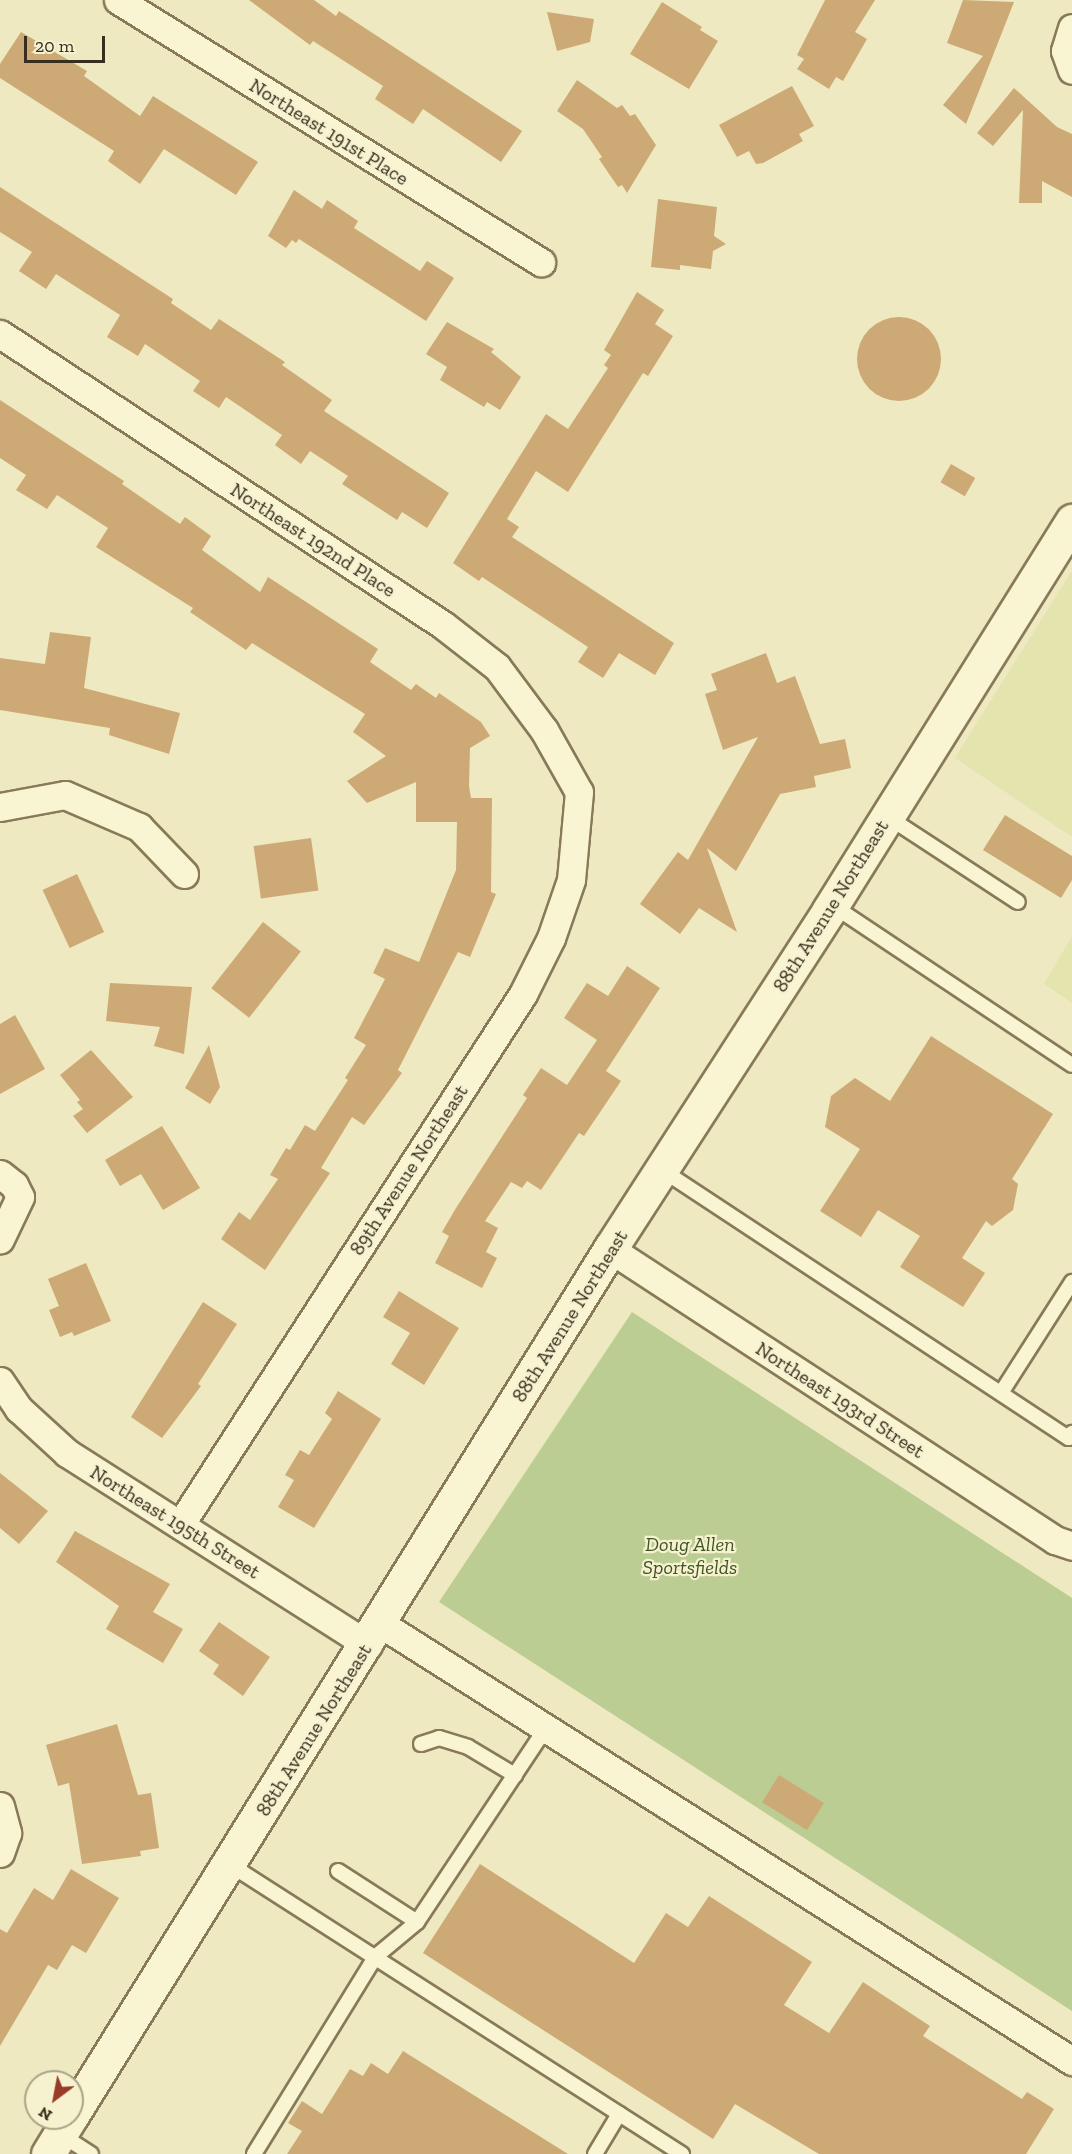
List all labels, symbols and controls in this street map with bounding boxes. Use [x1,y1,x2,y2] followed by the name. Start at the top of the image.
[27,24,108,62] scale bar
[35,35,74,57] text: 20 m
[245,73,413,191] street label: Northeast 191st Place
[226,478,400,602] street label: Northeast 192nd Place
[768,815,894,997] street label: 88th Avenue Northeast
[345,1080,473,1260] street label: 89th Avenue Northeast
[507,1225,633,1407] street label: 88th Avenue Northeast
[751,1337,929,1463] street label: Northeast 193rd Street
[86,1460,264,1584] street label: Northeast 195th Street
[643,1533,737,1580] park label: Doug Allen Sportsfields
[251,1639,377,1821] street label: 88th Avenue Northeast
[24,2070,84,2130] north arrow
[35,2103,55,2125] text: N

